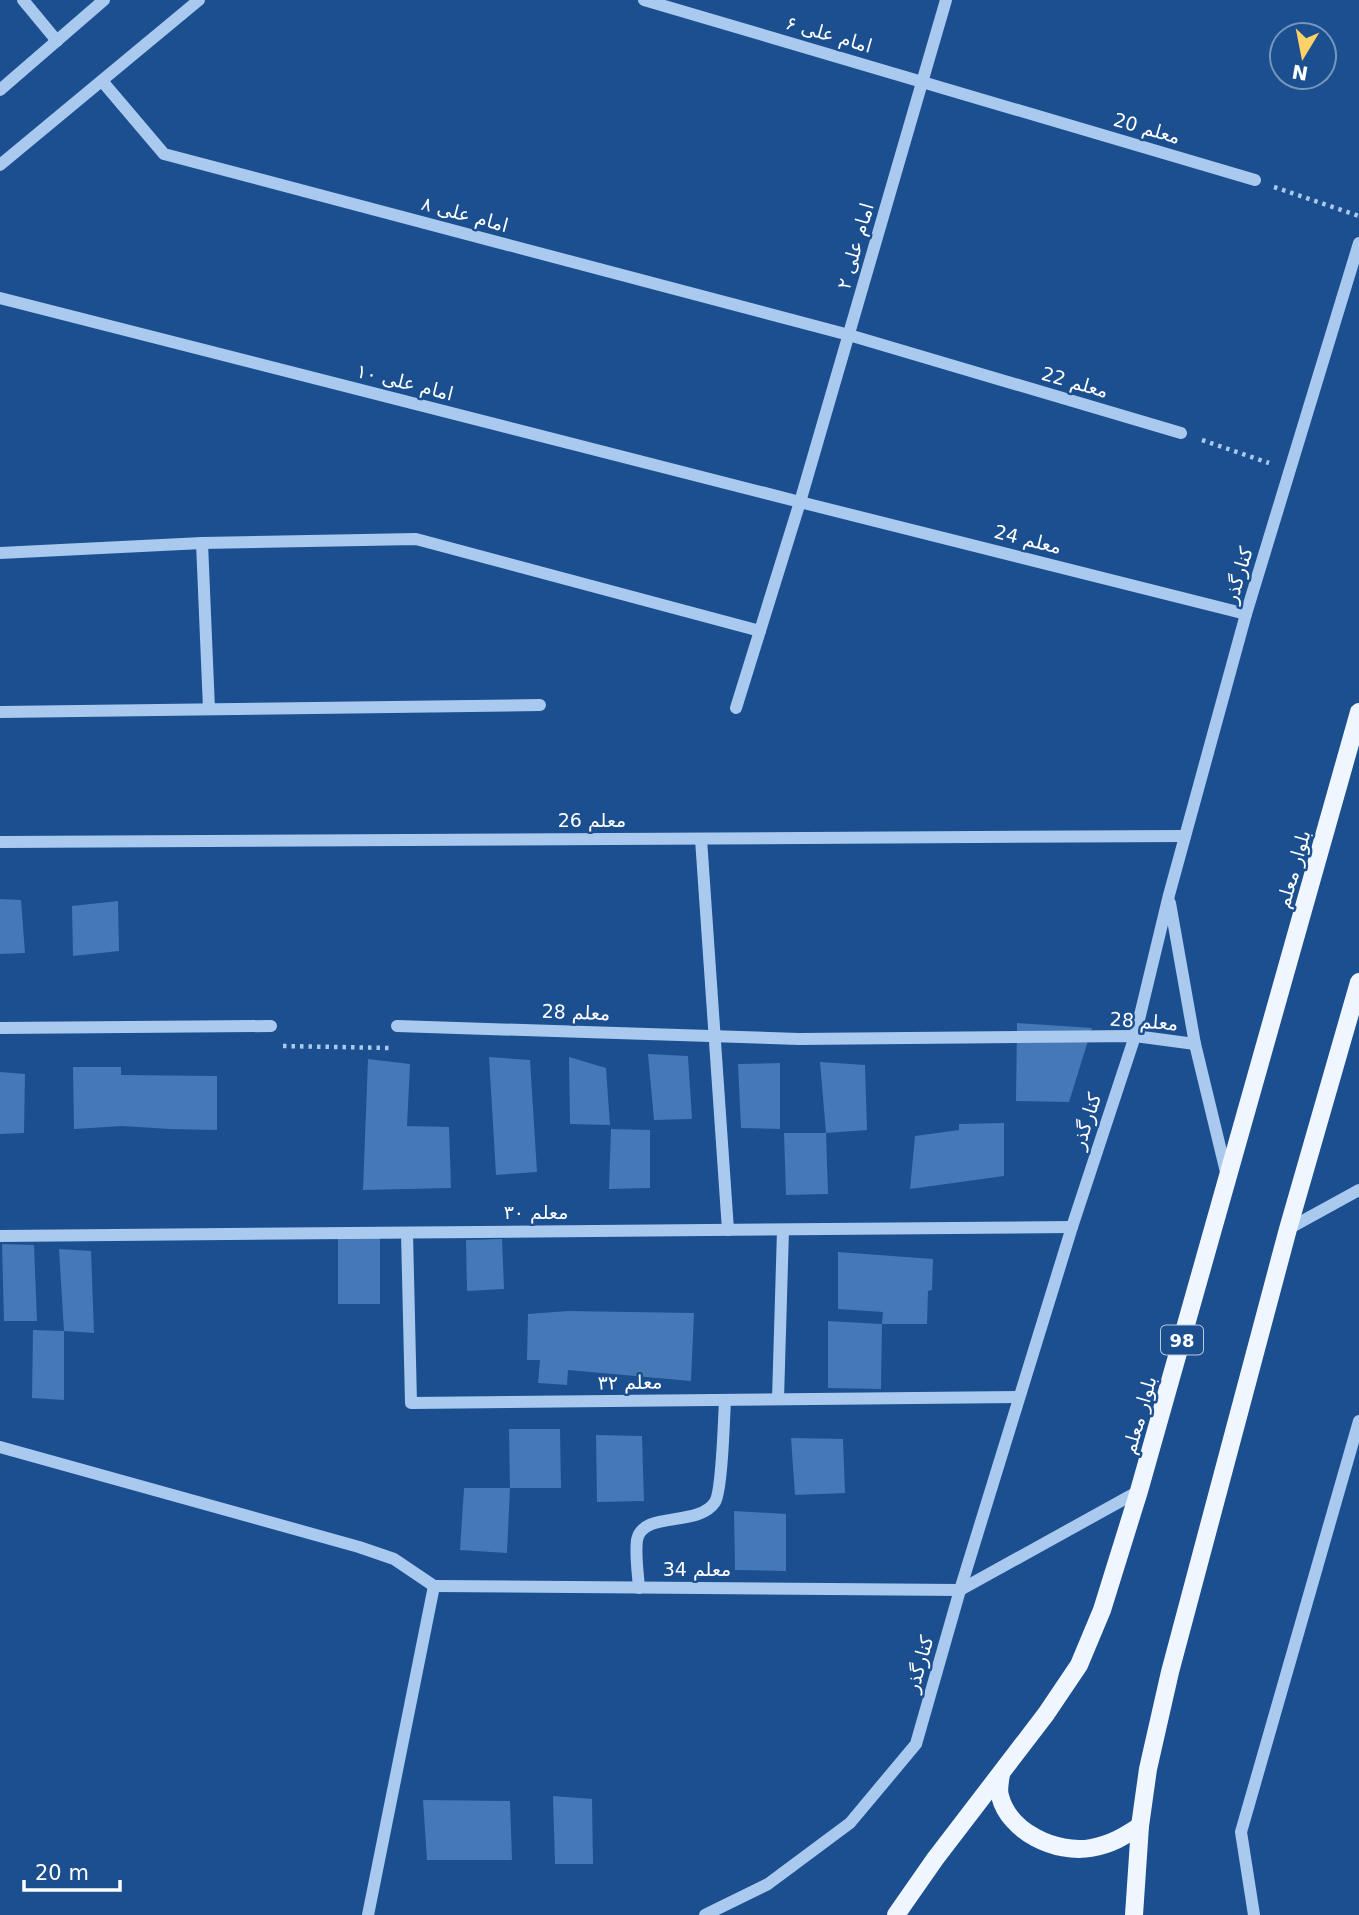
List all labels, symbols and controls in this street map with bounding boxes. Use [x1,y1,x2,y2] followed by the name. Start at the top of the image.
[783,11,875,58] street label: امام علی ۶
[1268,21,1338,91] north arrow
[1290,61,1310,85] text: N
[1111,108,1183,149] street label: معلم 20
[419,192,511,237] street label: امام علی ۸
[832,200,879,292] street label: امام علی ۲
[354,359,456,406] street label: امام علی ۱۰
[1039,362,1111,403] street label: معلم 22
[992,520,1064,559] street label: معلم 24
[1219,543,1258,607] street label: کنارگذر
[558,809,626,832] street label: معلم 26
[1271,827,1316,911] street label: بلوار معلم
[541,1000,611,1025] street label: معلم 28
[1109,1008,1179,1035] street label: معلم 28
[1066,1089,1107,1153] street label: کنارگذر
[504,1201,568,1224] street label: معلم ۳۰
[1161,1325,1203,1354] road number: 98
[597,1370,663,1395] street label: معلم ۳۲
[1117,1373,1162,1457] street label: بلوار معلم
[663,1558,731,1581] street label: معلم 34
[900,1632,939,1696] street label: کنارگذر
[24,1848,121,1892] scale bar
[35,1861,89,1885] text: 20 m

